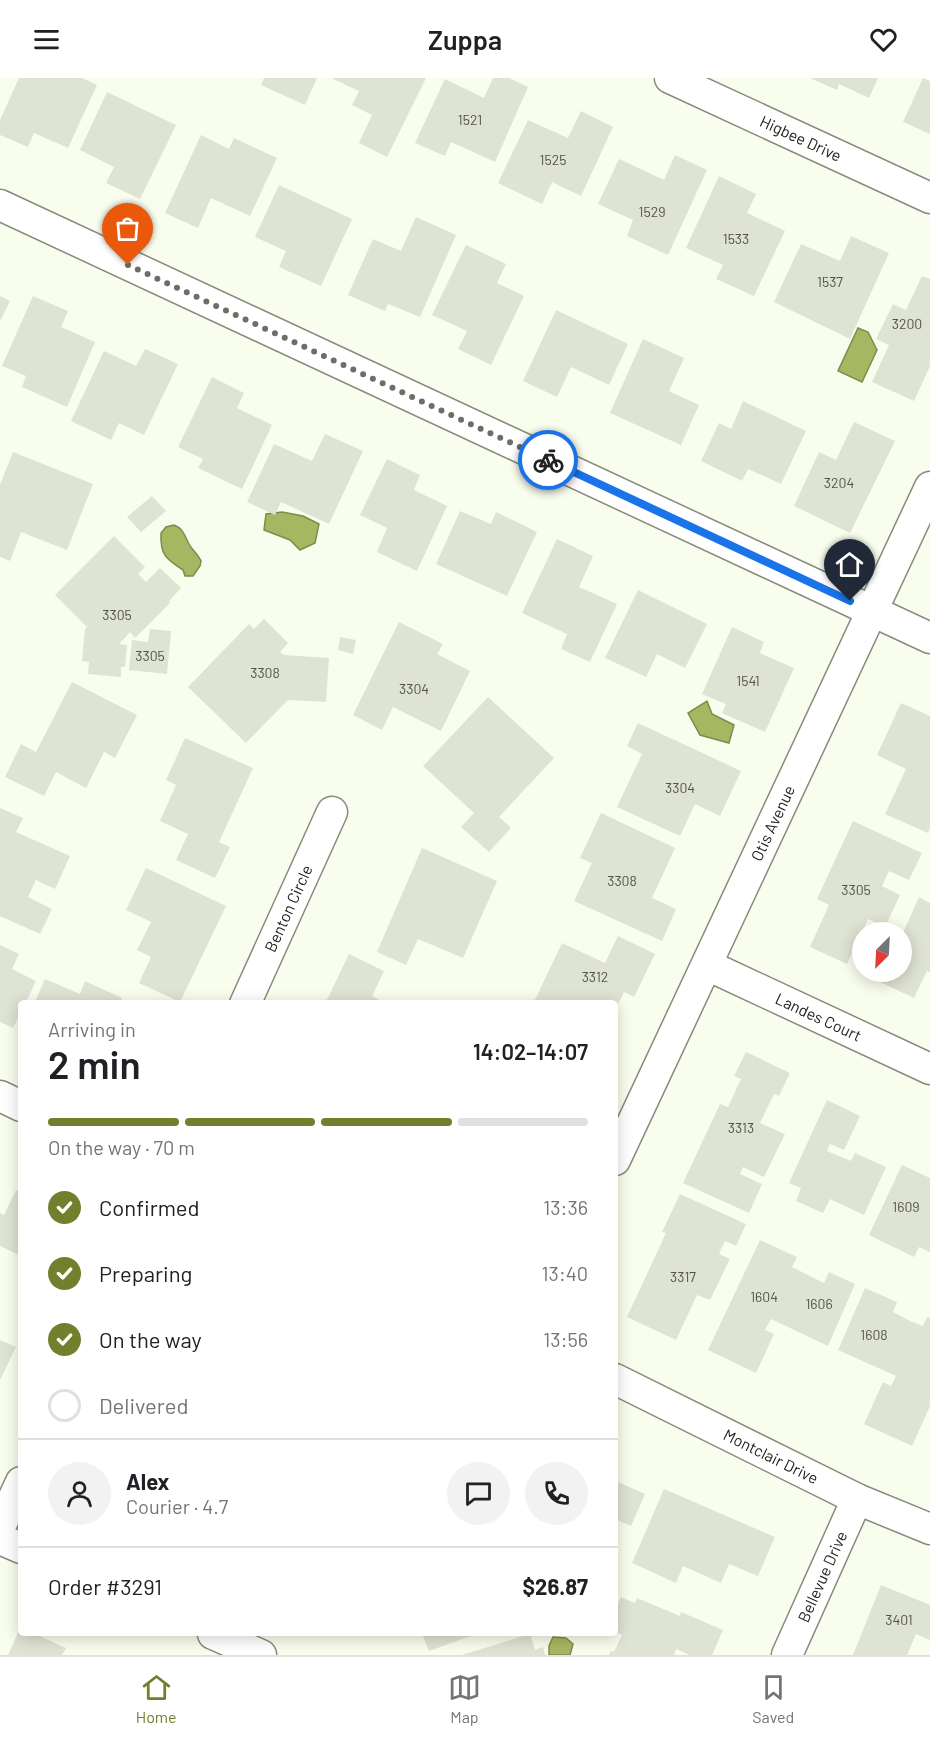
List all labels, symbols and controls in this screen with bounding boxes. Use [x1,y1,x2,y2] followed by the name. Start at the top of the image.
[30,23,63,56] icon: menu
[428,23,502,55] text: Zuppa
[867,23,900,56] icon: heart
[458,111,482,128] house number: 1521
[757,111,845,165] street label: Higbee Drive
[540,151,566,168] house number: 1525
[102,203,153,265] pin
[639,203,665,220] house number: 1529
[111,212,144,245] icon: bag
[723,230,749,247] house number: 1533
[817,273,843,290] house number: 1537
[892,315,922,332] house number: 3200
[518,430,578,490] courier
[532,444,565,477] icon: bike
[824,474,854,491] house number: 3204
[824,539,875,601] pin
[833,548,866,581] icon: home
[102,606,132,623] house number: 3305
[135,647,165,664] house number: 3305
[250,664,280,681] house number: 3308
[736,672,760,689] house number: 1541
[399,680,429,697] house number: 3304
[665,779,695,796] house number: 3304
[746,782,798,864] street label: Otis Avenue
[260,862,316,955] street label: Benton Circle
[607,872,637,889] house number: 3308
[841,881,871,898] house number: 3305
[852,922,912,982] north arrow
[852,922,912,982] map controls
[582,968,608,985] house number: 3312
[773,988,865,1045] street label: Landes Court
[48,1017,136,1041] text: Arriving in
[473,1038,588,1064] text: 14:02–14:07
[48,1040,141,1087] text: 2 min
[728,1119,754,1136] house number: 3313
[48,1135,195,1159] text: On the way · 70 m
[48,1191,81,1224] icon: check
[99,1194,199,1220] text: Confirmed
[543,1195,588,1219] text: 13:36
[892,1198,920,1215] house number: 1609
[48,1257,81,1290] icon: check
[99,1260,192,1286] text: Preparing
[542,1261,588,1285] text: 13:40
[670,1268,696,1285] house number: 3317
[750,1288,778,1305] house number: 1604
[805,1295,833,1312] house number: 1606
[48,1323,81,1356] icon: check
[99,1326,202,1352] text: On the way
[860,1326,888,1343] house number: 1608
[543,1327,588,1351] text: 13:56
[99,1392,188,1418] text: Delivered
[721,1424,822,1487] street label: Montclair Drive
[48,1462,111,1525] button: person
[447,1462,510,1525] button: chat
[525,1462,588,1525] button: phone
[126,1468,169,1494] text: Alex
[126,1494,228,1518] text: Courier · 4.7
[793,1528,850,1625] street label: Bellevue Drive
[48,1573,162,1599] text: Order #3291
[523,1573,588,1599] text: $26.87
[885,1611,913,1628] house number: 3401
[136,1671,177,1726] tab: Home
[448,1671,481,1726] tab: Map
[752,1671,794,1726] tab: Saved

